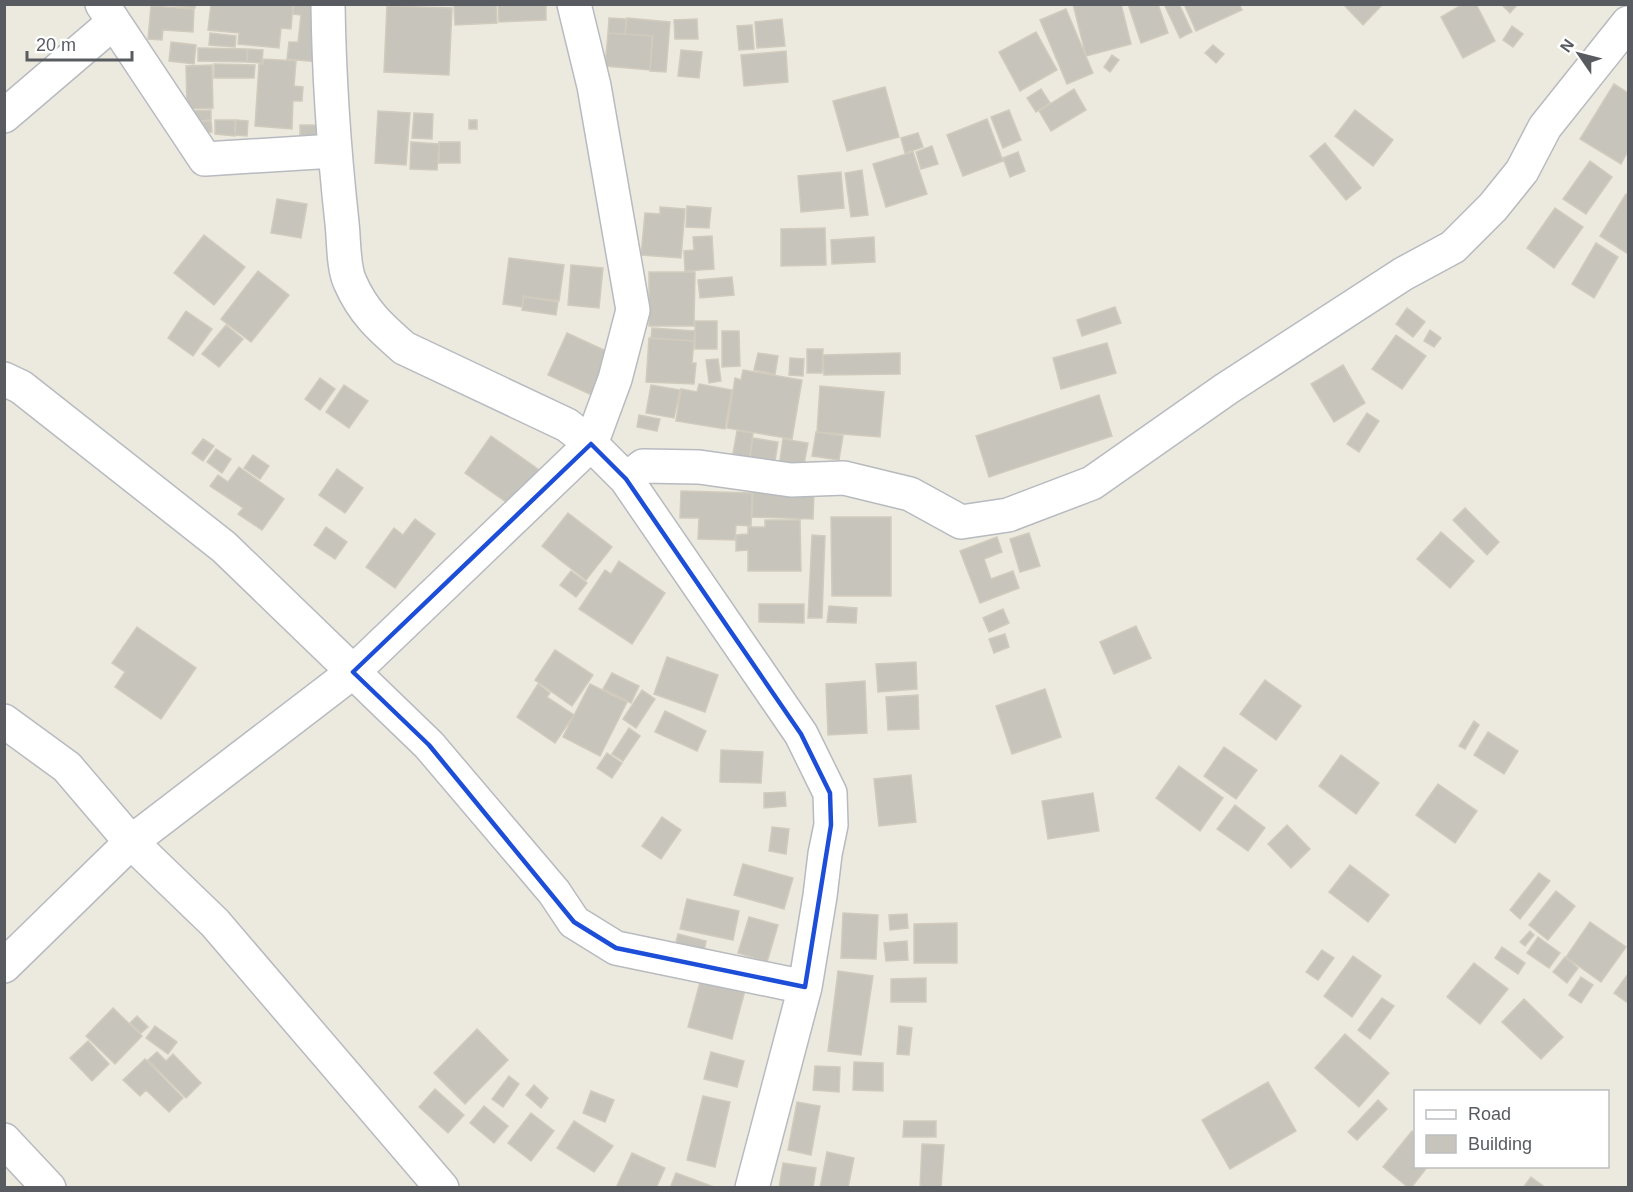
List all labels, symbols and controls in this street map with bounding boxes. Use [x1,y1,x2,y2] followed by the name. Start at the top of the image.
[27,24,132,62] scale bar
[1549,24,1609,84] north arrow
[36,35,76,55] text: 20 m
[1557,36,1577,55] text: N
[1414,1090,1609,1168] legend
[1468,1104,1511,1124] text: Road
[1468,1134,1532,1154] text: Building

